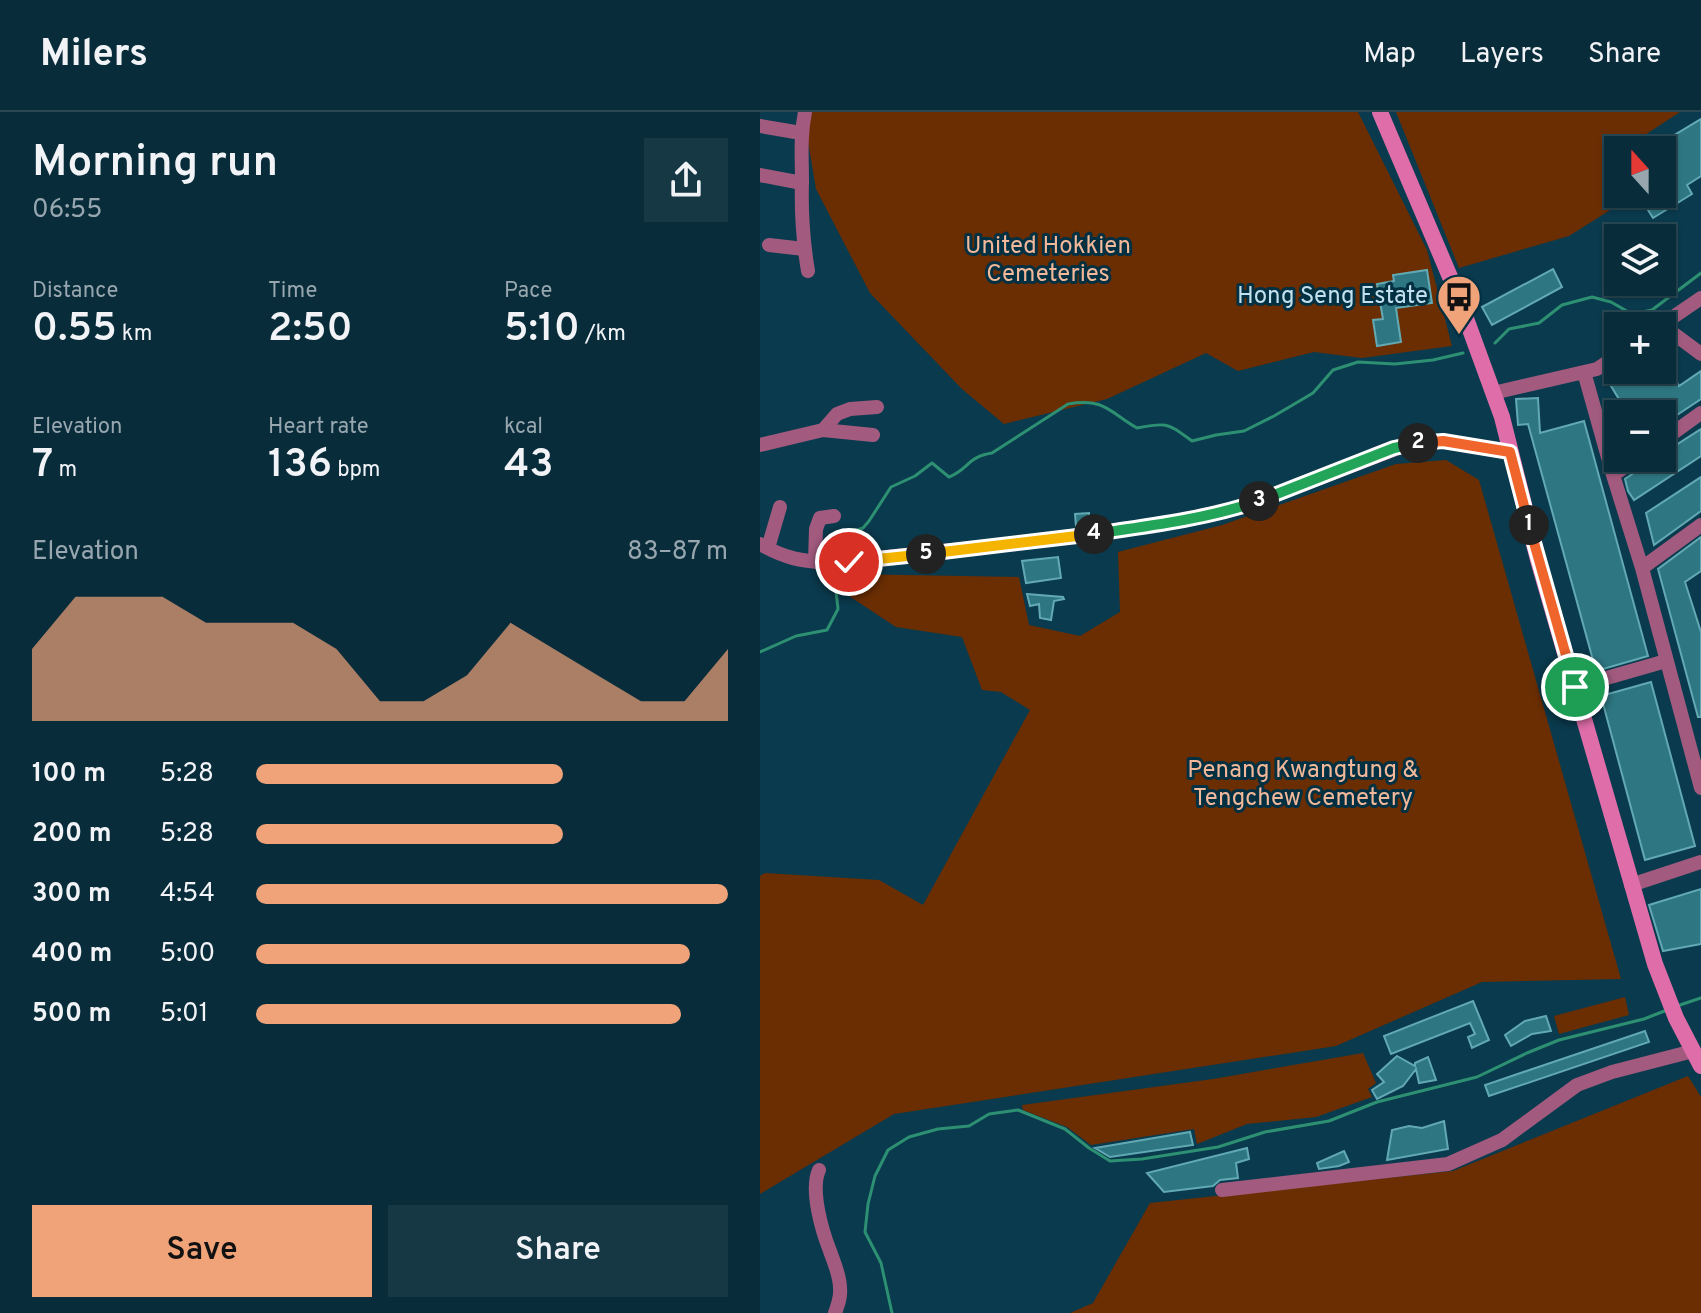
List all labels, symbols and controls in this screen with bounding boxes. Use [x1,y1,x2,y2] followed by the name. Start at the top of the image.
[40,31,148,80] text: Milers
[1363,37,1416,73] text: Map
[1460,37,1544,73] text: Layers
[1588,37,1661,73] text: Share
[32,136,278,192] text: Morning run
[1604,136,1676,208] north arrow
[1604,136,1676,472] map controls
[644,138,728,222] button: share
[32,194,102,227] text: 06:55
[1604,224,1676,296] button: layers
[965,232,1131,290] park label: United Hokkien Cemeteries
[1435,273,1483,336] bus stop icon: Hong Seng Estate
[32,278,118,305] text: Distance
[268,278,317,305] text: Time
[504,278,552,305] text: Pace
[1237,282,1428,312] place label: Hong Seng Estate
[32,305,117,355] text: 0.55
[268,305,353,355] text: 2:50
[504,305,580,355] text: 5:10
[1604,312,1676,384] button: +
[117,321,152,348] text: km
[580,321,626,348] text: /km
[1604,400,1676,472] button: −
[32,414,122,441] text: Elevation
[268,414,369,441] text: Heart rate
[504,414,543,441] text: kcal
[1398,423,1438,463] pin: 2
[1411,429,1425,456] text: 2
[32,441,53,491] text: 7
[268,441,332,491] text: 136
[504,441,553,491] text: 43
[53,457,77,484] text: m
[332,457,380,484] text: bpm
[1239,481,1279,521] pin: 3
[1252,487,1266,514] text: 3
[1509,505,1549,545] pin: 1
[1525,511,1533,538] text: 1
[1074,514,1114,554] pin: 4
[1087,520,1101,547] text: 4
[815,528,883,596] pin
[906,534,946,574] pin: 5
[32,536,139,569] text: Elevation
[627,536,728,569] text: 83–87 m
[827,540,871,584] icon: check
[919,540,933,567] text: 5
[1541,653,1609,721] pin
[1553,665,1597,709] icon: arrive
[1187,756,1419,814] park label: Penang Kwangtung & Tengchew Cemetery
[32,758,106,791] text: 100 m
[160,758,214,791] text: 5:28
[32,818,111,851] text: 200 m
[160,818,214,851] text: 5:28
[32,878,111,911] text: 300 m
[160,878,215,911] text: 4:54
[32,938,112,971] text: 400 m
[160,938,215,971] text: 5:00
[32,998,111,1031] text: 500 m
[160,998,208,1031] text: 5:01
[32,1205,372,1297] button: Save
[388,1205,728,1297] button: Share

